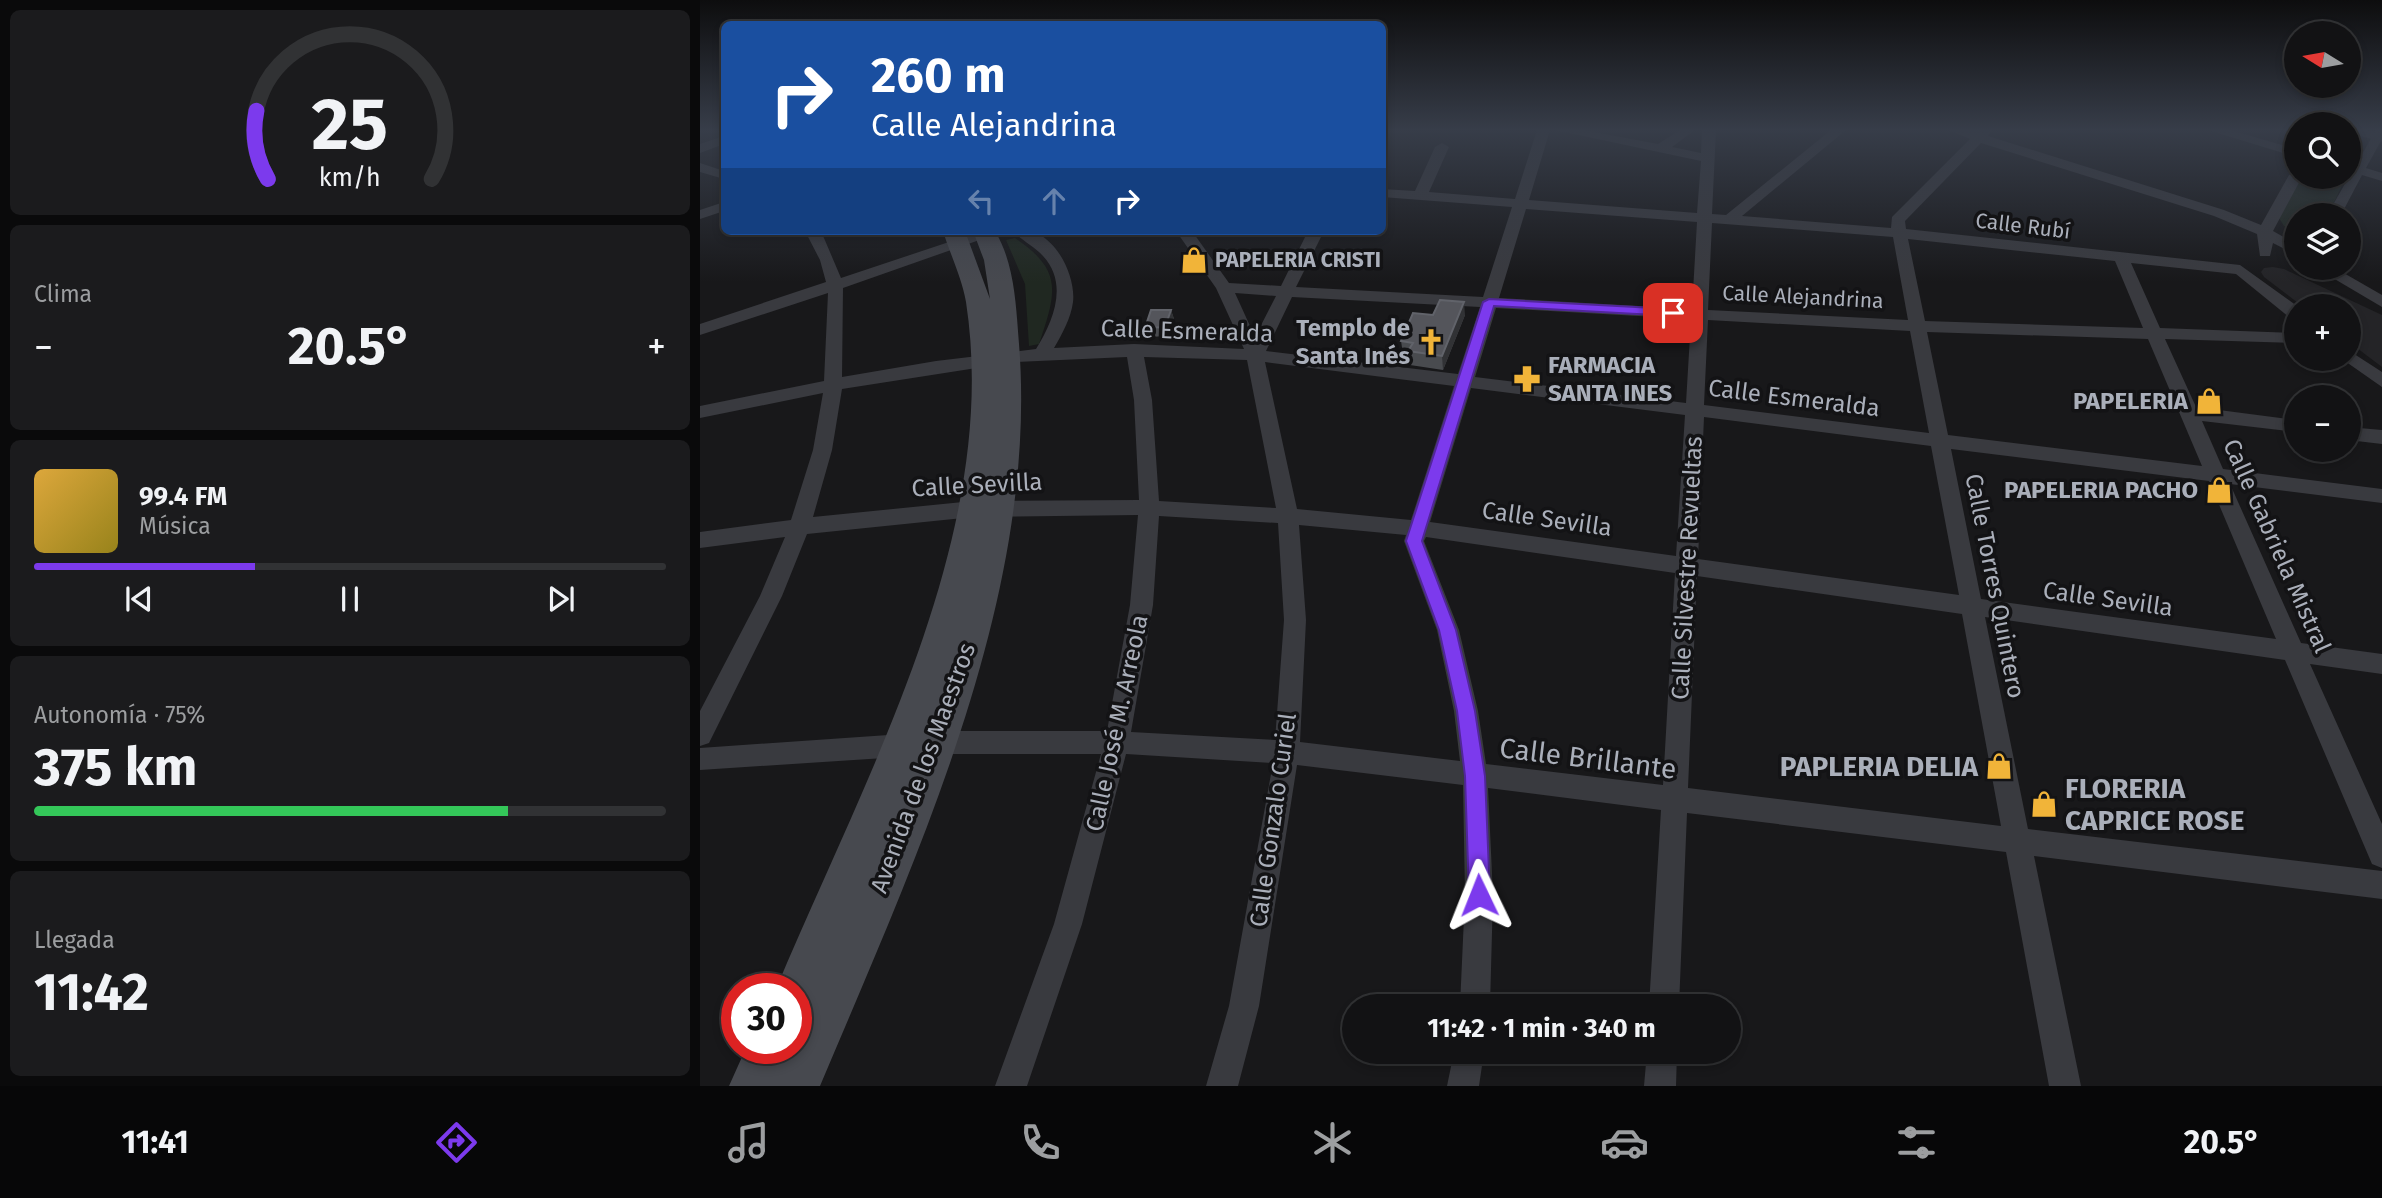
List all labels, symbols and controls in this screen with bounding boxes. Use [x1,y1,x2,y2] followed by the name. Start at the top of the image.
[2284,21,2361,98] north arrow
[2284,21,2361,462] map controls
[871,46,1006,105] text: 260 m
[756,49,847,140] icon: right
[312,81,388,168] text: 25
[871,106,1117,144] text: Calle Alejandrina
[2284,112,2361,189] button: search
[319,162,381,192] text: km/h
[962,182,1000,220] icon: left
[1035,182,1073,220] icon: ahead
[1108,182,1146,220] icon: right
[2284,203,2361,280] button: layers
[1974,207,2072,245] street label: Calle Rubí
[1179,245,1209,275] shop icon: PAPELERIA CRISTI
[1215,247,1381,273] place label: PAPELERIA CRISTI
[34,280,92,308] text: Clima
[1722,280,1884,314] street label: Calle Alejandrina
[1643,283,1703,343] pin
[1654,294,1692,332] icon: arrive
[2284,294,2361,371] button: +
[1100,314,1274,348] street label: Calle Esmeralda
[1296,314,1410,370] place label: Templo de Santa Inés
[288,315,412,378] text: 20.5°
[34,324,53,370] text: −
[647,324,666,370] text: +
[1416,327,1446,357] church icon: Templo de Santa Inés
[1548,351,1673,407] place label: FARMACIA SANTA INES
[1512,364,1542,394] pharmacy icon: FARMACIA SANTA INES
[1707,374,1881,422] street label: Calle Esmeralda
[2284,385,2361,462] button: −
[2194,386,2224,416] shop icon: PAPELERIA
[2073,387,2189,415] place label: PAPELERIA
[1666,435,1708,701] street label: Calle Silvestre Revueltas
[2217,435,2337,657] street label: Calle Gabriela Mistral
[911,468,1043,502] street label: Calle Sevilla
[1959,471,2031,701] street label: Calle Torres Quintero
[2204,475,2234,505] shop icon: PAPELERIA PACHO
[2004,476,2198,504] place label: PAPELERIA PACHO
[139,481,227,512] text: 99.4 FM
[1480,496,1614,542] street label: Calle Sevilla
[139,512,211,540] text: Música
[2041,576,2175,622] street label: Calle Sevilla
[120,580,158,618] icon: previous
[331,580,369,618] icon: pause
[542,580,580,618] icon: next
[1080,612,1154,834] street label: Calle José M. Arreola
[865,639,981,897] street label: Avenida de los Maestros
[34,701,205,729] text: Autonomía · 75%
[1244,711,1302,929] street label: Calle Gonzalo Curiel
[1498,731,1678,786] street label: Calle Brillante
[34,736,197,799] text: 375 km
[1780,750,1978,783] place label: PAPLERIA DELIA
[1984,751,2014,781] shop icon: PAPLERIA DELIA
[2065,772,2244,837] place label: FLORERIA CAPRICE ROSE
[2029,789,2059,819] shop icon: FLORERIA CAPRICE ROSE
[1442,858,1516,932] position arrow
[34,926,115,954] text: Llegada
[34,961,149,1024] text: 11:42
[721,973,812,1064] speed limit sign: 30
[1427,1013,1656,1044] text: 11:42 · 1 min · 340 m
[432,1118,481,1167] icon: directions
[724,1118,773,1167] icon: music
[1016,1118,1065,1167] icon: phone
[1308,1118,1357,1167] icon: climate
[1600,1118,1649,1167] icon: car
[1892,1118,1941,1167] icon: filters
[121,1123,189,1161] text: 11:41
[2184,1123,2260,1161] text: 20.5°

